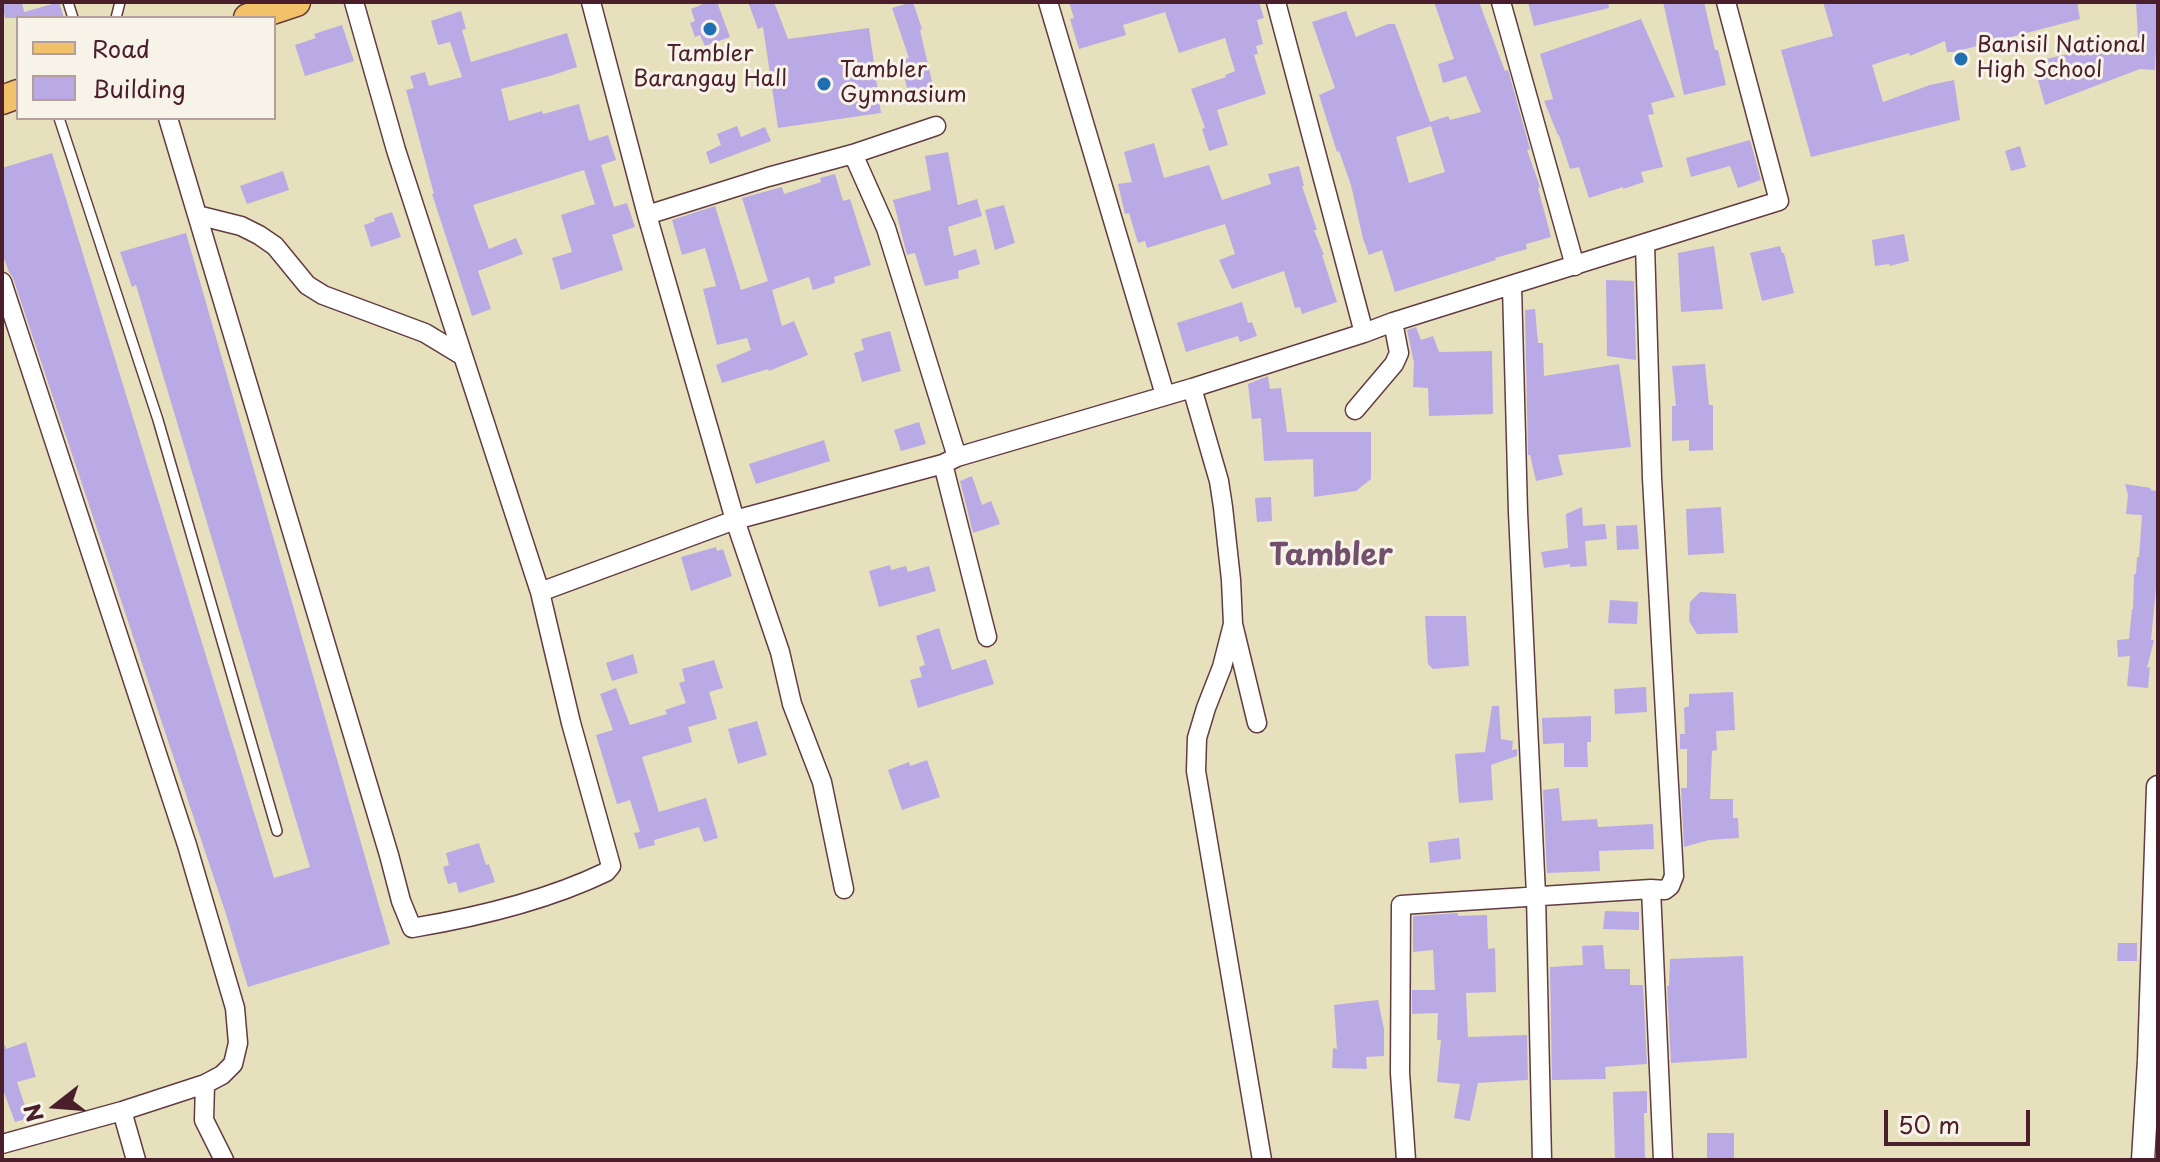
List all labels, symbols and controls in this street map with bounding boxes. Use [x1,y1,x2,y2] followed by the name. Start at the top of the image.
[16,16,276,120] legend
[701,20,719,38] marker: Tambler Barangay Hall
[92,30,150,66] text: Road
[1977,33,2146,84] place label: Banisil National High School
[633,42,787,94] place label: Tambler Barangay Hall
[1952,50,1970,68] marker: Banisil National High School
[840,58,967,110] place label: Tambler Gymnasium
[92,70,186,106] text: Building
[815,75,833,93] marker: Tambler Gymnasium
[1269,539,1393,575] district label: Tambler
[16,1066,96,1146] north arrow
[1888,1094,2034,1144] scale bar
[14,1100,51,1126] text: N
[1898,1106,1960,1142] text: 50 m

